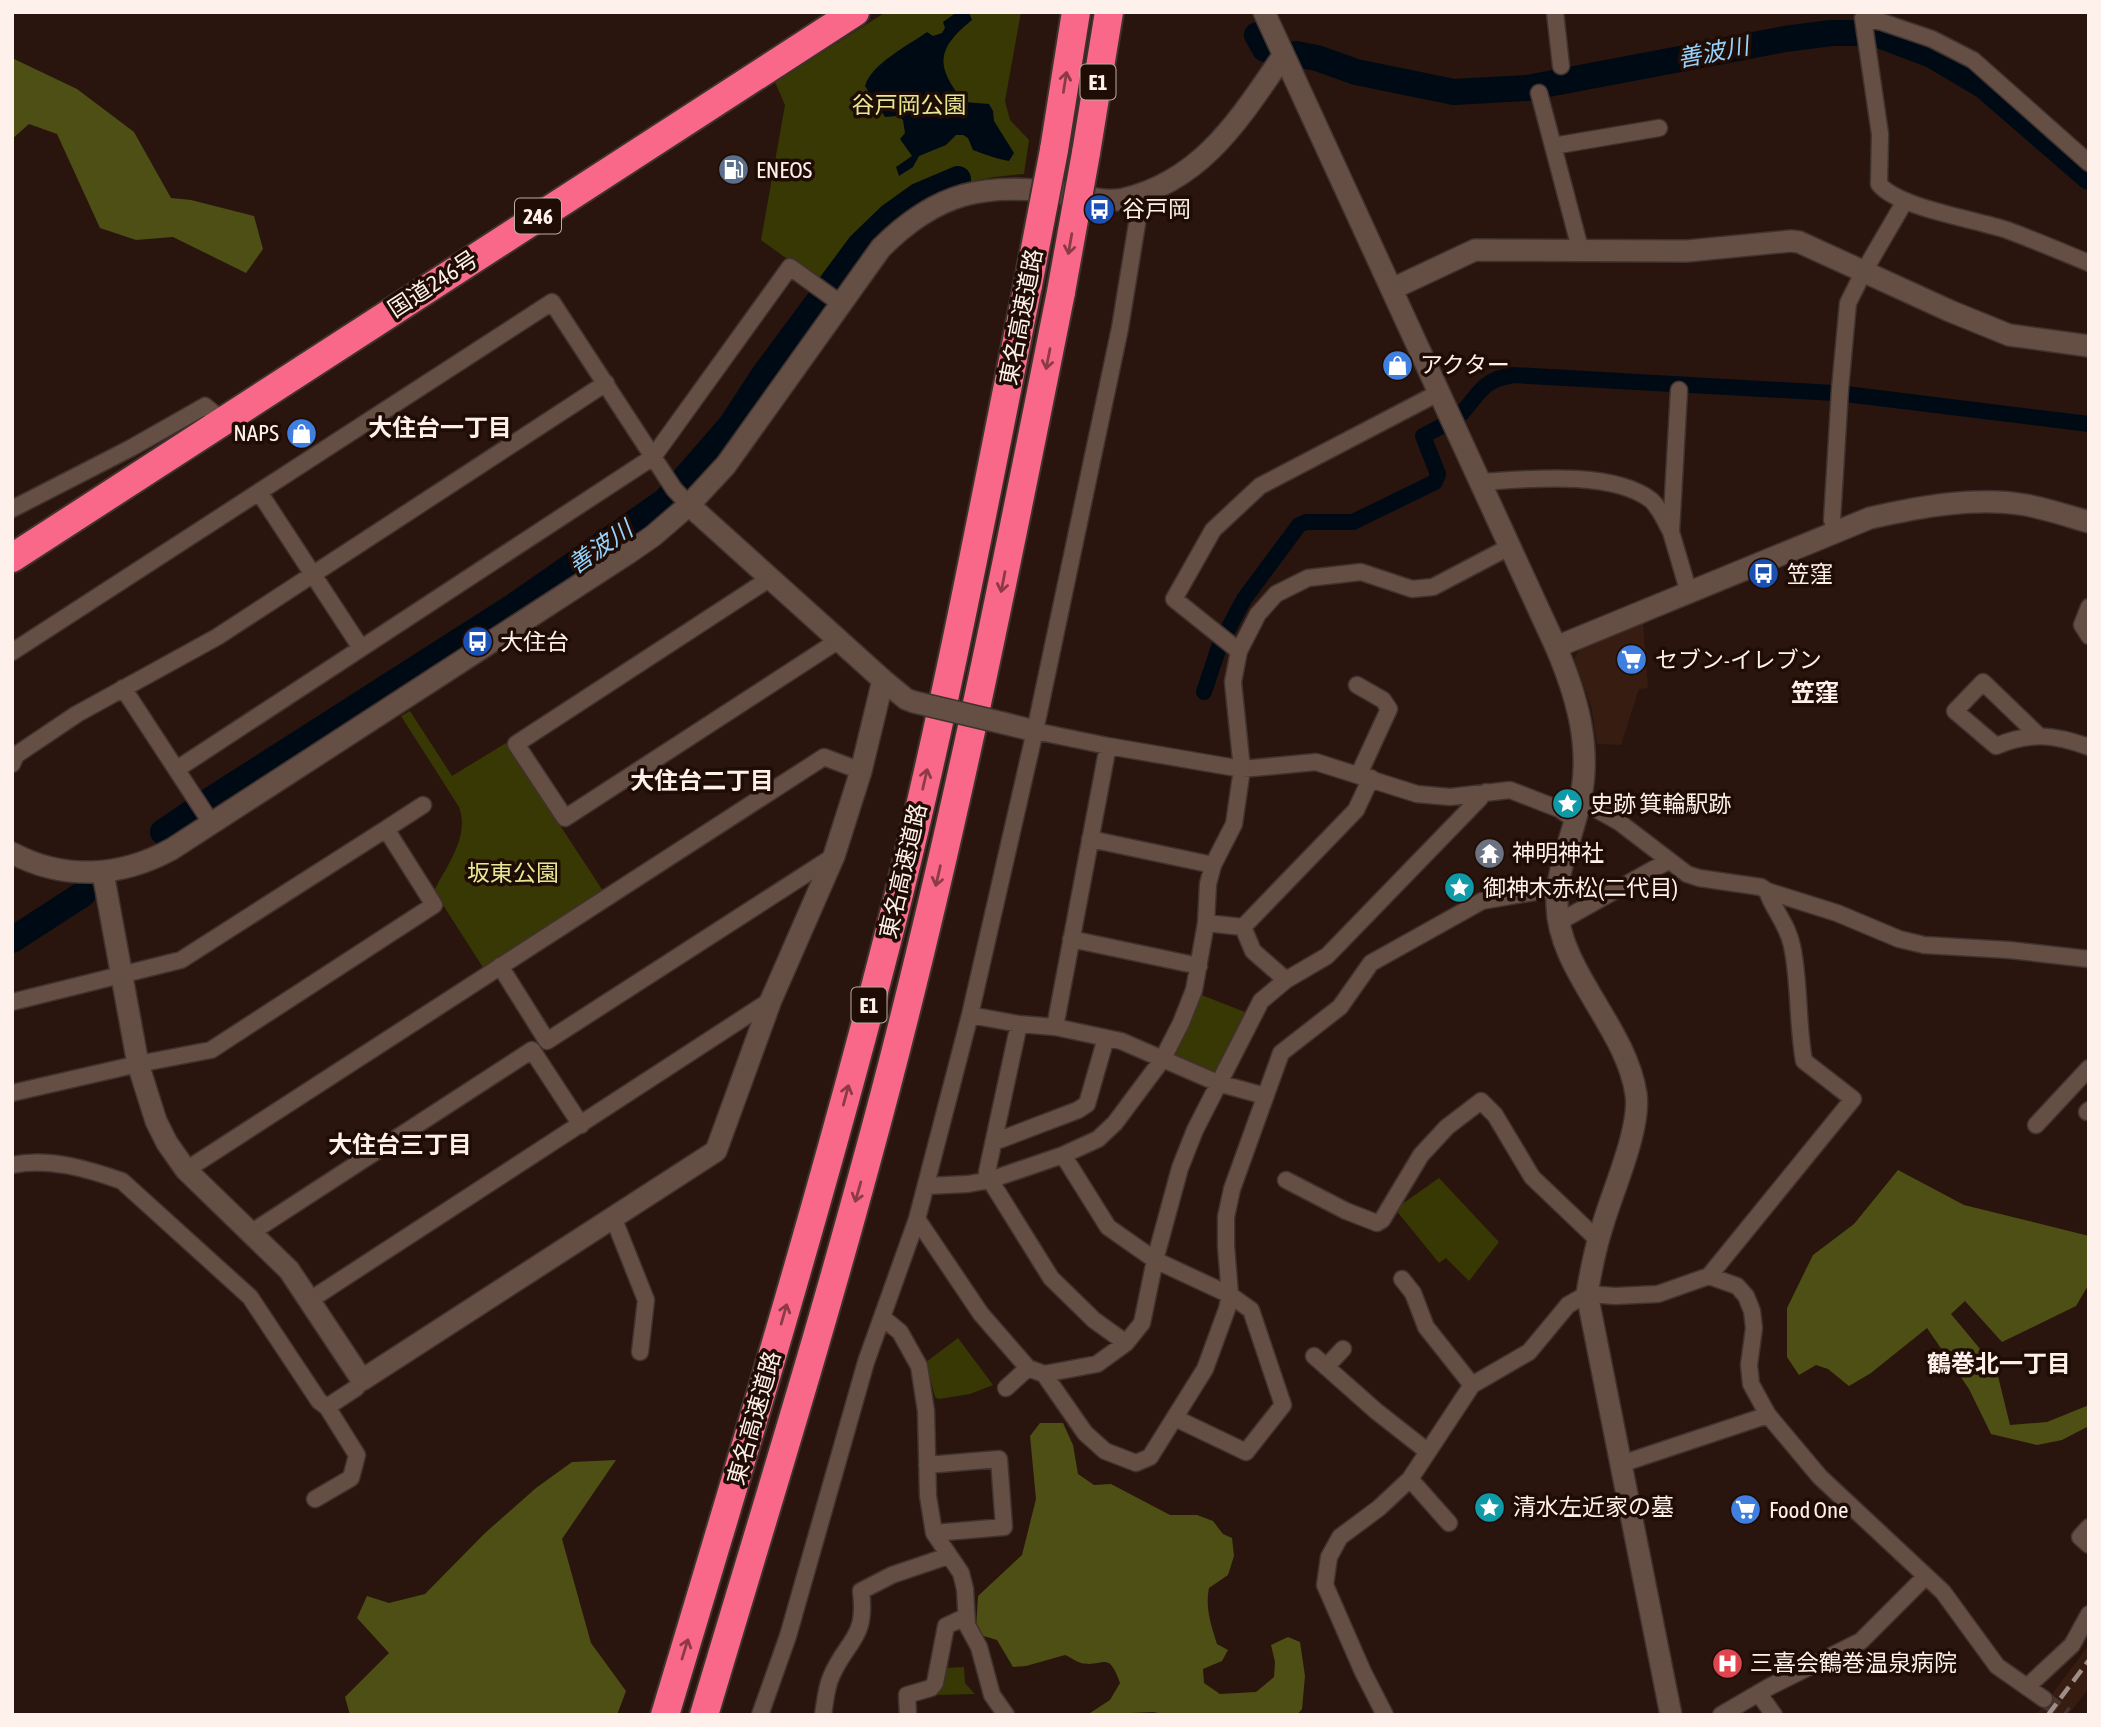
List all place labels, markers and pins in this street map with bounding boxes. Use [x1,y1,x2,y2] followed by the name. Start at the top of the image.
[716,153,750,187] fuel station icon: ENEOS
[756,157,813,183] place label: ENEOS
[1082,192,1116,226] bus stop icon: 谷戸岡
[1122,196,1191,222] place label: 谷戸岡
[1380,348,1414,382] shop icon: アクター
[1420,352,1510,378] place label: アクター
[285,416,319,450] shop icon: NAPS
[233,420,279,446] place label: NAPS
[1747,557,1781,591] bus stop icon: 笠窪
[1787,561,1833,587] place label: 笠窪
[460,625,494,659] bus stop icon: 大住台
[500,629,569,655] place label: 大住台
[1615,643,1649,677] supermarket icon: セブン-イレブン
[1655,647,1822,673] place label: セブン-イレブン
[1550,787,1584,821] place icon: 史跡 箕輪駅跡
[1590,791,1731,817] place label: 史跡 箕輪駅跡
[1472,836,1506,870] temple icon: 神明神社
[1512,840,1604,866] place label: 神明神社
[1443,871,1477,905] place icon: 御神木赤松(二代目)
[1483,875,1678,901] place label: 御神木赤松(二代目)
[1473,1490,1507,1524] place icon: 清水左近家の墓
[1729,1493,1763,1527] supermarket icon: Food One
[1513,1494,1674,1520] place label: 清水左近家の墓
[1769,1497,1849,1523] place label: Food One
[1710,1646,1744,1680] hospital icon: 三喜会鶴巻温泉病院
[1750,1650,1957,1676] place label: 三喜会鶴巻温泉病院

